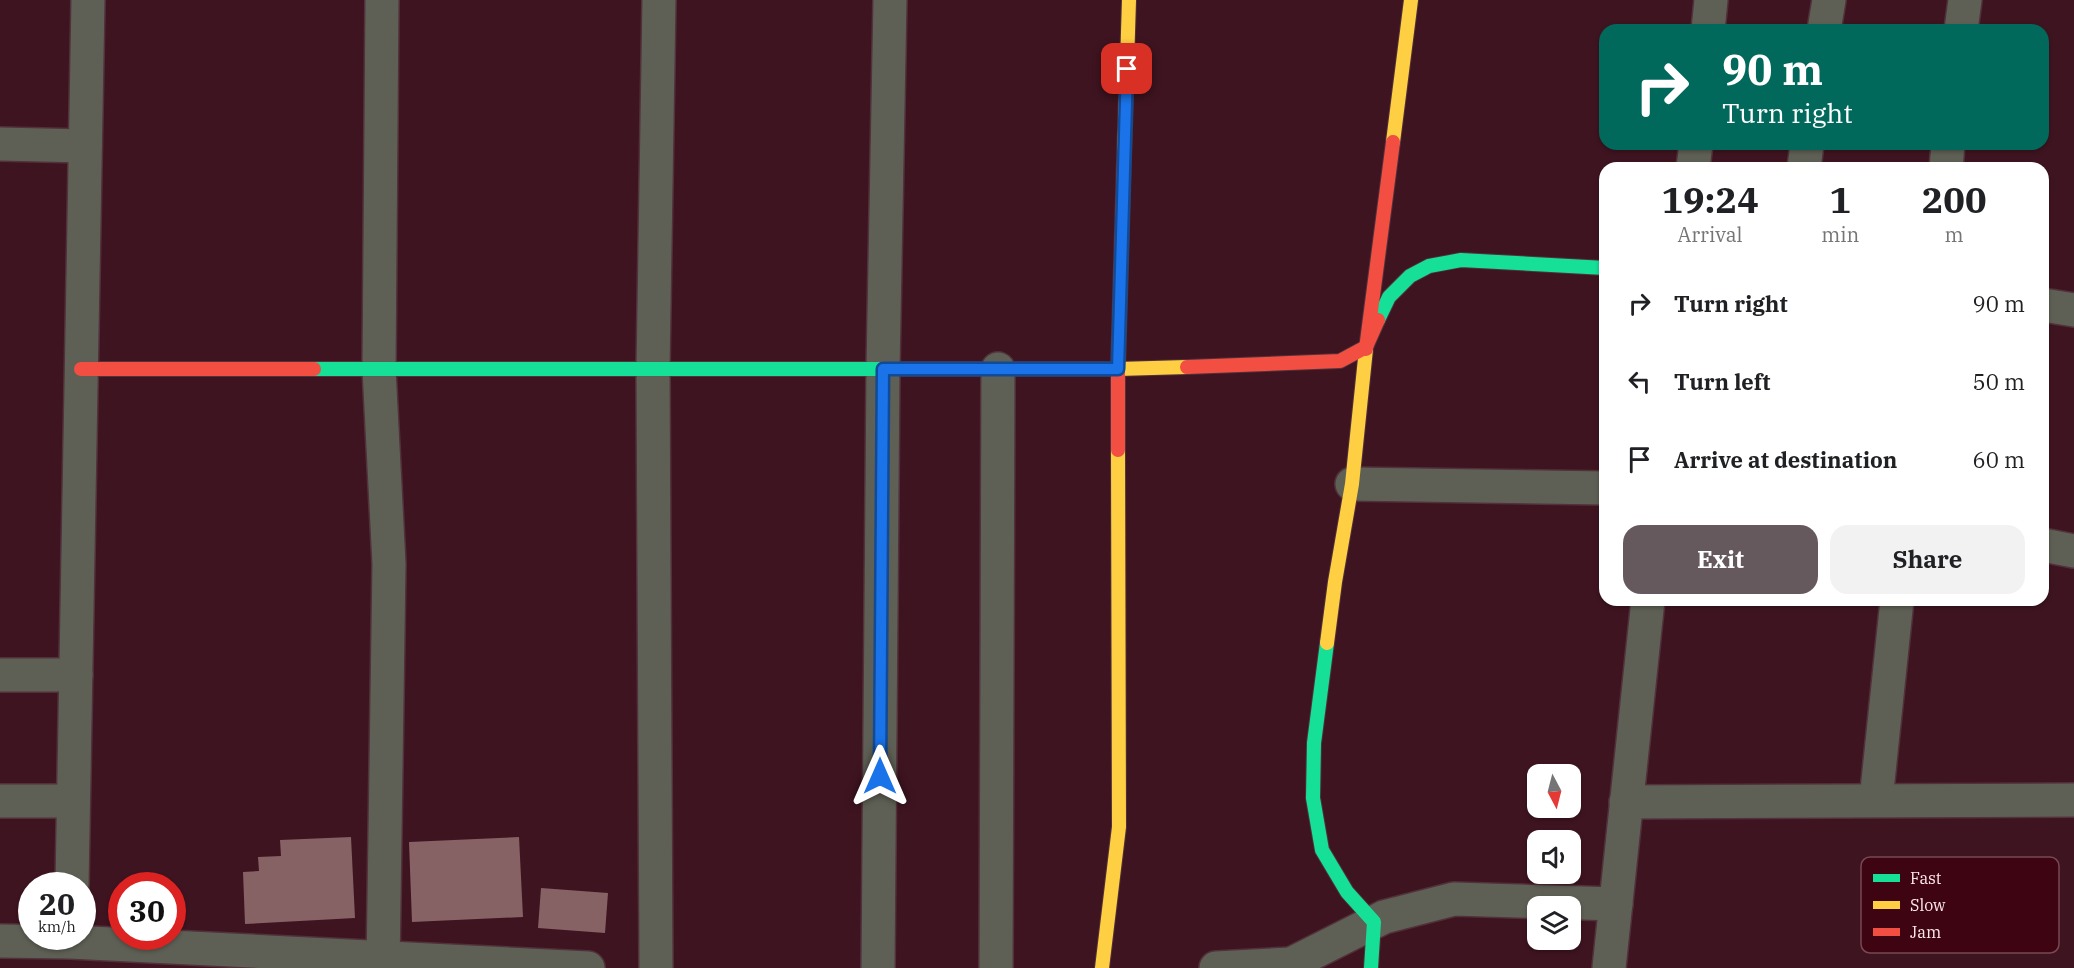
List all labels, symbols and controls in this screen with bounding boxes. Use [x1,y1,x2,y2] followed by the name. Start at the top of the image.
[1722,42,1823,97] text: 90 m
[1101,43,1152,94] pin
[1623,48,1701,126] icon: right
[1110,52,1143,85] icon: arrive
[1722,95,1853,130] text: Turn right
[1661,176,1759,223] text: 19:24
[1829,176,1851,223] text: 1
[1922,176,1987,223] text: 200
[1678,221,1743,248] text: Arrival
[1821,221,1859,248] text: min
[1945,221,1964,248] text: m
[1623,287,1656,320] icon: right
[1674,289,1788,318] text: Turn right
[1973,289,2025,318] text: 90 m
[1623,365,1656,398] icon: left
[1674,367,1770,396] text: Turn left
[1973,367,2025,396] text: 50 m
[1623,443,1656,476] icon: arrive
[1674,445,1897,474] text: Arrive at destination
[1973,445,2025,474] text: 60 m
[1623,525,1818,594] button: Exit
[1830,525,2025,594] button: Share
[848,744,912,808] position arrow
[1527,764,1581,818] north arrow
[1527,764,1581,950] map controls
[1527,830,1581,884] button: sound
[1861,857,2059,953] legend
[1910,868,1942,888] text: Fast
[108,872,186,950] speed limit sign: 30
[39,884,75,923] text: 20
[1910,895,1946,915] text: Slow
[1527,896,1581,950] button: layers
[38,917,76,936] text: km/h
[1910,922,1941,942] text: Jam

